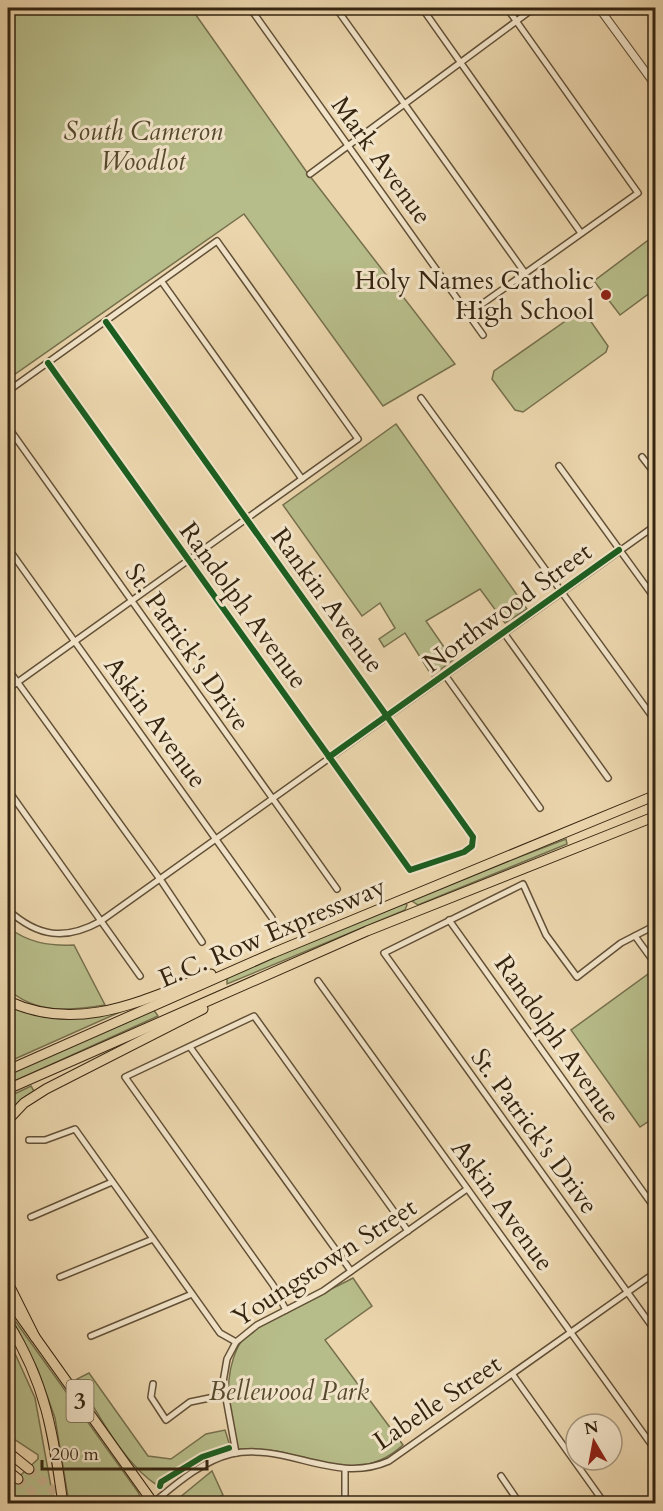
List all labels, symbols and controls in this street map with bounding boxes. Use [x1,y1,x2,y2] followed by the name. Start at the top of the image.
[323,89,440,231] street label: Mark Avenue
[63,114,223,179] park label: South Cameron Woodlot
[355,263,594,328] place label: Holy Names Catholic High School
[599,288,613,302] marker: Holy Names Catholic High School
[171,515,316,696] street label: Randolph Avenue
[263,521,392,680] street label: Rankin Avenue
[416,534,599,680] street label: Northwood Street
[117,557,258,738] street label: St. Patrick's Drive
[96,650,215,795] street label: Askin Avenue
[153,869,391,996] street label: E.C. Row Expressway
[486,948,629,1130] street label: Randolph Avenue
[463,1041,607,1221] street label: St. Patrick's Drive
[443,1133,562,1278] street label: Askin Avenue
[225,1190,423,1335] street label: Youngstown Street
[366,1347,508,1458] street label: Labelle Street
[209,1374,369,1409] park label: Bellewood Park
[66,1380,94,1422] road number: 3
[564,1412,624,1472] north arrow
[583,1416,600,1440] text: N
[42,1433,207,1471] scale bar
[51,1442,99,1467] text: 200 m

